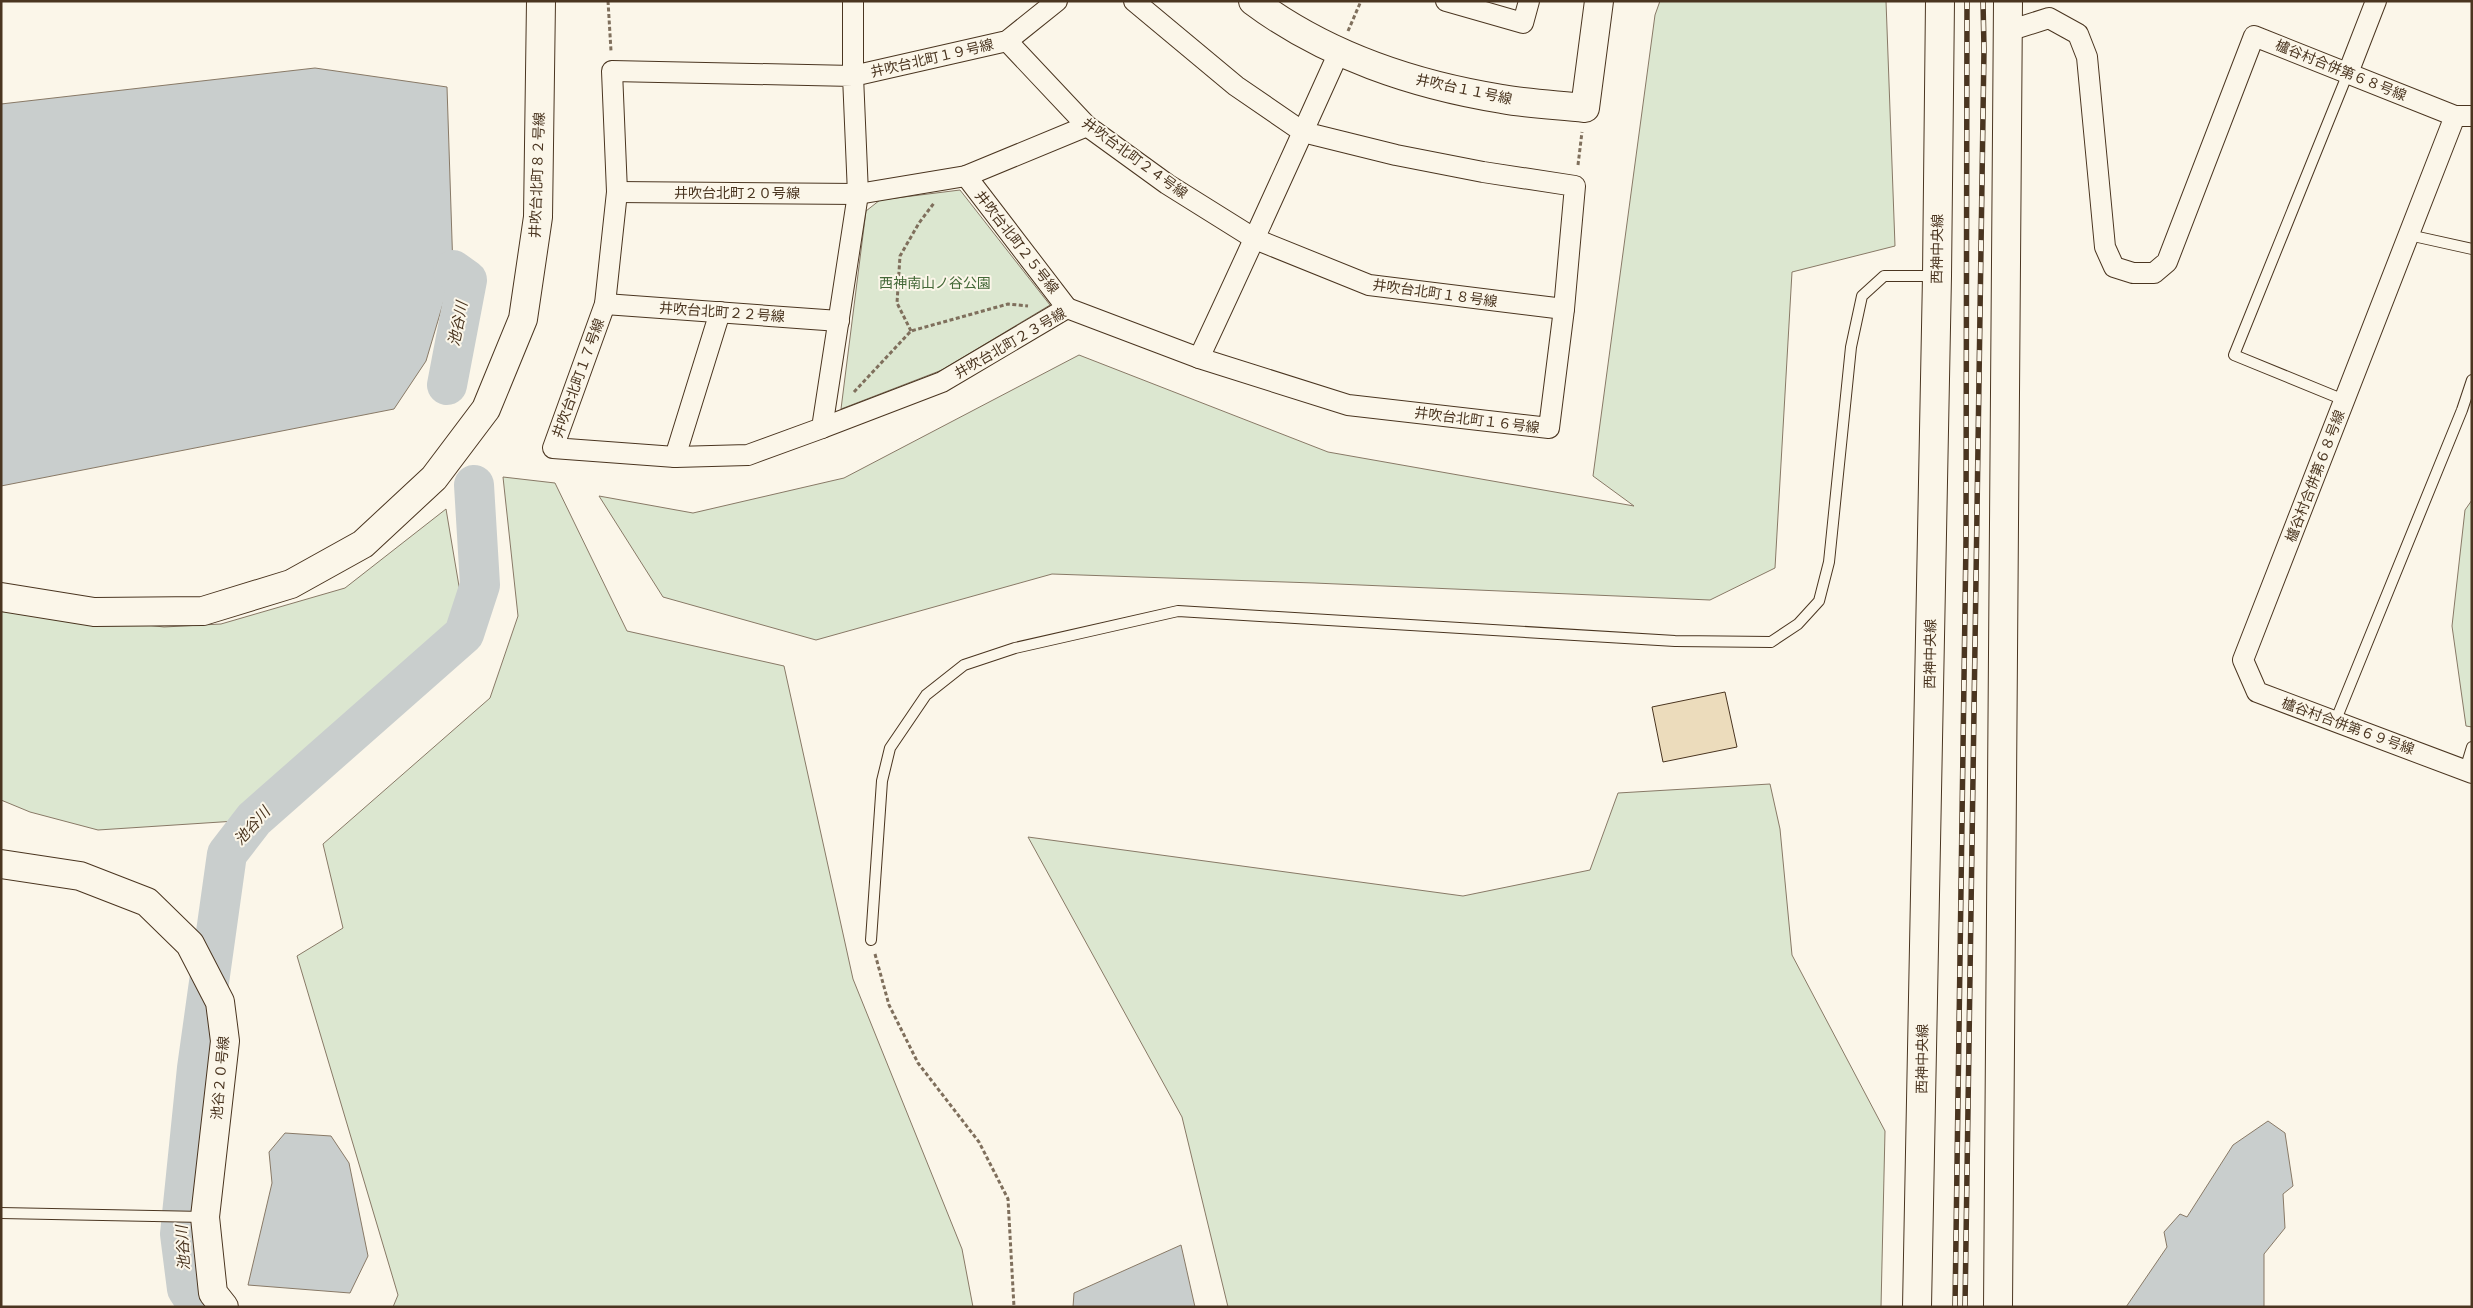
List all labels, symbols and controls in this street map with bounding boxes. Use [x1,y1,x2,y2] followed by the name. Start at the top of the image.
[868,34,995,81] street label: 井吹台北町１９号線
[2273,35,2410,105] street label: 櫨谷村合併第６８号線
[1414,69,1514,108] street label: 井吹台１１号線
[525,112,548,238] street label: 井吹台北町８２号線
[1079,113,1192,202] street label: 井吹台北町２４号線
[674,183,800,202] street label: 井吹台北町２０号線
[971,186,1064,297] street label: 井吹台北町２５号線
[1926,214,1947,284] street label: 西神中央線
[879,273,991,292] park label: 西神南山ノ谷公園
[1371,274,1499,311] street label: 井吹台北町１８号線
[443,298,472,348] water label: 池谷川
[659,298,786,325] street label: 井吹台北町２２号線
[950,303,1069,382] street label: 井吹台北町２３号線
[547,315,608,440] street label: 井吹台北町１７号線
[1413,402,1541,437] street label: 井吹台北町１６号線
[2281,407,2348,545] street label: 櫨谷村合併第６８号線
[1919,619,1940,689] street label: 西神中央線
[2279,693,2417,758] street label: 櫨谷村合併第６９号線
[229,800,275,849] water label: 池谷川
[1911,1024,1932,1094] street label: 西神中央線
[206,1035,233,1121] street label: 池谷２０号線
[171,1223,193,1271] water label: 池谷川

